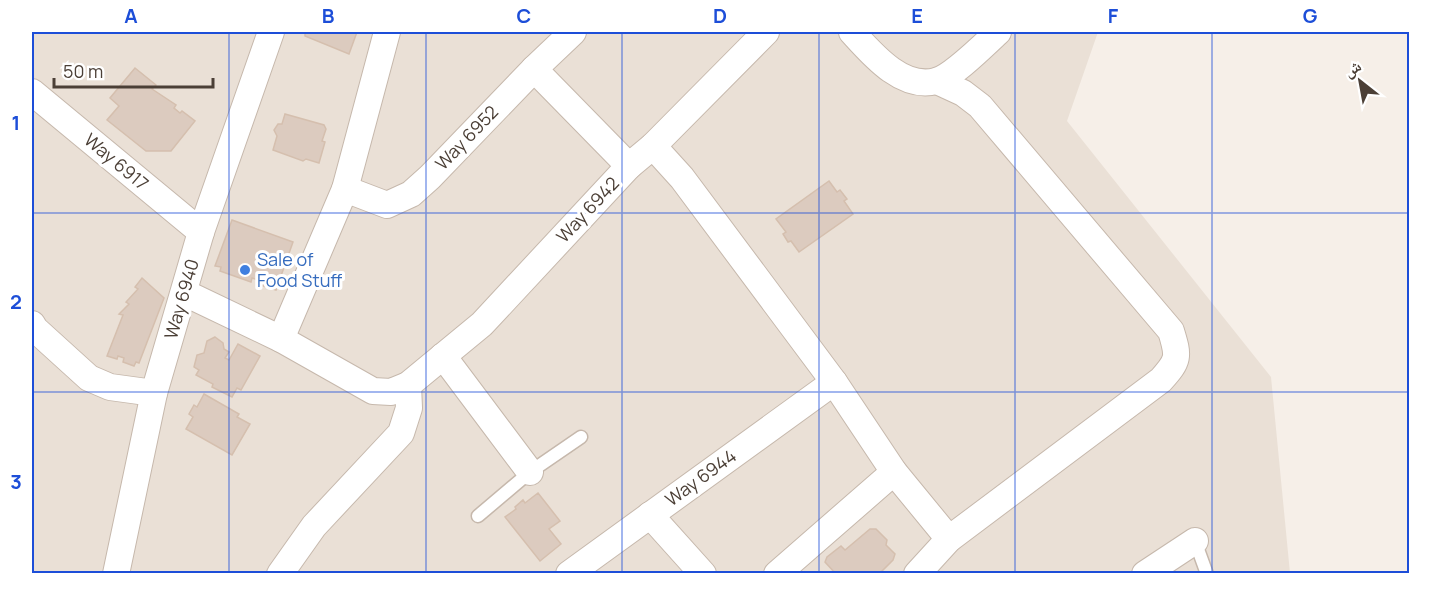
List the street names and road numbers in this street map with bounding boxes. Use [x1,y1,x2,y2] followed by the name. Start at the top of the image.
[430,100,503,175] street label: Way 6952
[80,127,154,195] street label: Way 6917
[551,171,624,247] street label: Way 6942
[158,256,204,342] street label: Way 6940
[660,443,741,511] street label: Way 6944

